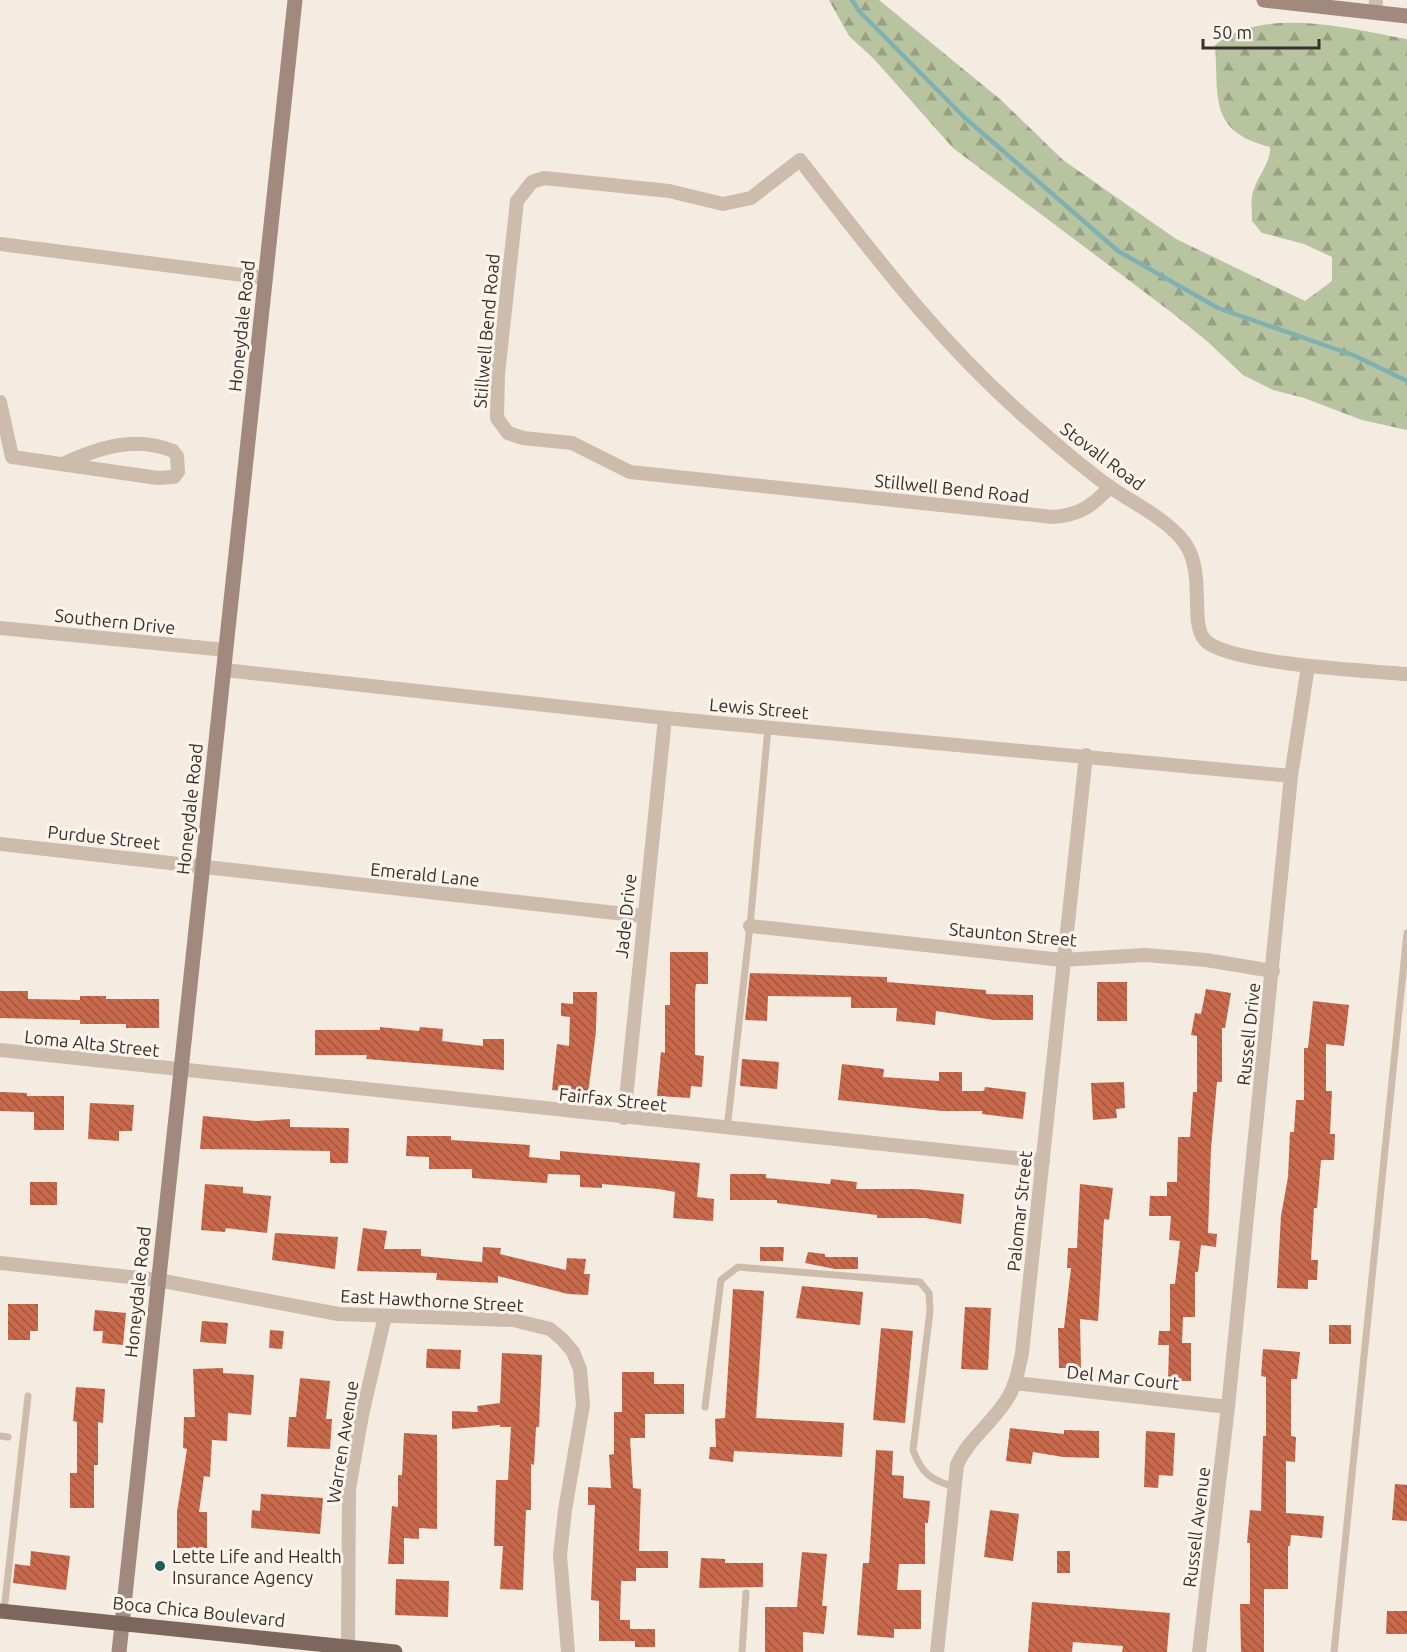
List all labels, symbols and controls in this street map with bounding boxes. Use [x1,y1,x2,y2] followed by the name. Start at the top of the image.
[1203,12,1318,50] scale bar
[1212,22,1252,42] text: 50 m
[469,253,503,409] street label: Stillwell Bend Road
[224,259,258,393] street label: Honeydale Road
[1057,418,1149,494] street label: Stovall Road
[874,470,1030,506] street label: Stillwell Bend Road
[54,605,176,637] street label: Southern Drive
[708,694,810,722] street label: Lewis Street
[172,742,206,876] street label: Honeydale Road
[47,821,161,853] street label: Purdue Street
[369,858,481,890] street label: Emerald Lane
[611,873,639,959] street label: Jade Drive
[948,918,1078,950] street label: Staunton Street
[1233,982,1263,1086] street label: Russell Drive
[23,1026,161,1060] street label: Loma Alta Street
[558,1083,668,1115] street label: Fairfax Street
[1003,1150,1035,1272] street label: Palomar Street
[120,1225,154,1359] street label: Honeydale Road
[340,1285,524,1315] street label: East Hawthorne Street
[1066,1361,1180,1393] street label: Del Mar Court
[322,1379,362,1505] street label: Warren Avenue
[1179,1466,1213,1588] street label: Russell Avenue
[172,1546,342,1587] place label: Lette Life and Health Insurance Agency
[153,1559,167,1573] marker: Lette Life and Health Insurance Agency
[112,1592,286,1630] street label: Boca Chica Boulevard

